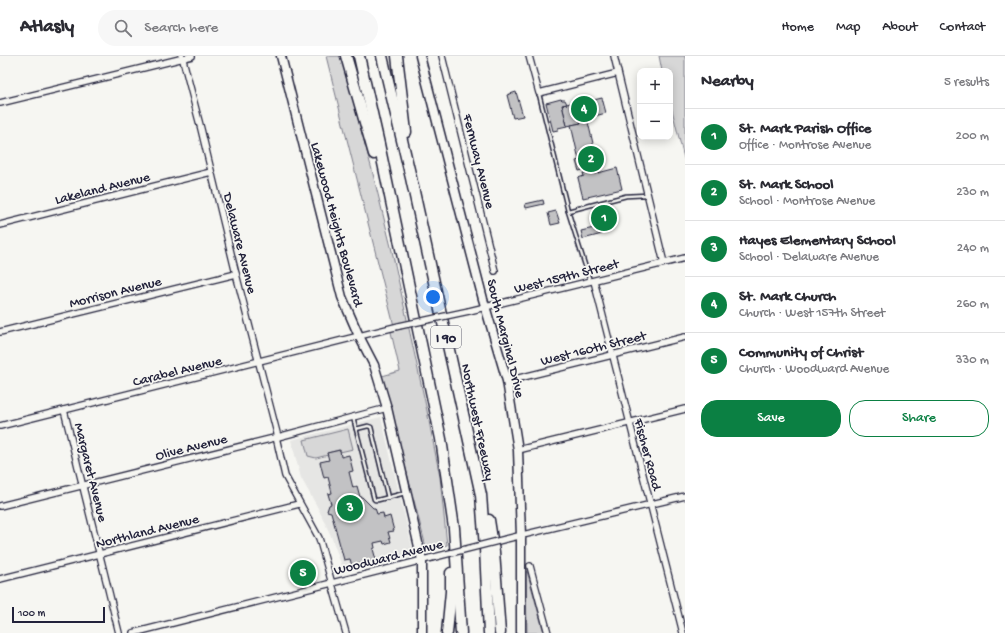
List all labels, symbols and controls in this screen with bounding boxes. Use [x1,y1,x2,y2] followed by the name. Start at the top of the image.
[98,10,378,46] search box
[20,16,74,39] text: Atlasly
[112,17,134,39] icon: search
[144,19,218,37] text: Search here
[782,19,814,36] text: Home
[836,19,860,36] text: Map
[882,19,918,36] text: About
[940,19,985,36] text: Contact
[637,68,673,140] map controls
[637,68,673,104] button: +
[701,72,754,92] text: Nearby
[944,75,989,90] text: 5 results
[571,94,597,124] pin: 4
[637,104,673,140] button: −
[457,112,498,211] street label: Fernway Avenue
[739,120,871,138] text: St. Mark Parish Office
[711,129,717,144] text: 1
[956,129,989,144] text: 200 m
[739,138,871,153] text: Office · Montrose Avenue
[305,141,366,310] street label: Lakewood Heights Boulevard
[578,144,604,174] pin: 2
[53,169,153,209] street label: Lakeland Avenue
[739,176,834,194] text: St. Mark School
[711,185,717,200] text: 2
[956,185,989,200] text: 230 m
[218,190,260,297] street label: Delaware Avenue
[739,194,875,209] text: School · Montrose Avenue
[591,203,617,233] pin: 1
[739,232,896,250] text: Hayes Elementary School
[711,241,717,256] text: 3
[957,241,989,256] text: 240 m
[739,250,879,265] text: School · Delaware Avenue
[513,256,622,299] street label: West 159th Street
[68,274,164,313] street label: Morrison Avenue
[482,278,528,400] street label: South Marginal Drive
[423,287,443,307] your location
[739,288,836,306] text: St. Mark Church
[711,297,717,312] text: 4
[956,297,989,312] text: 260 m
[739,306,885,321] text: Church · West 157th Street
[431,326,461,348] road number: I 90
[539,328,649,371] street label: West 160th Street
[739,344,863,362] text: Community of Christ
[131,353,225,392] street label: Carabel Avenue
[711,353,717,368] text: 5
[956,353,989,368] text: 330 m
[739,362,889,377] text: Church · Woodward Avenue
[456,363,497,483] street label: Northwest Freeway
[701,400,841,437] button: Save
[849,400,989,437] button: Share
[629,416,665,494] street label: Fischer Road
[69,421,110,525] street label: Margaret Avenue
[154,431,230,466] street label: Olive Avenue
[337,493,363,523] pin: 3
[94,511,202,553] street label: Northland Avenue
[332,536,446,580] street label: Woodward Avenue
[290,558,316,588] pin: 5
[12,605,105,624] scale bar
[18,608,45,620] text: 100 m

